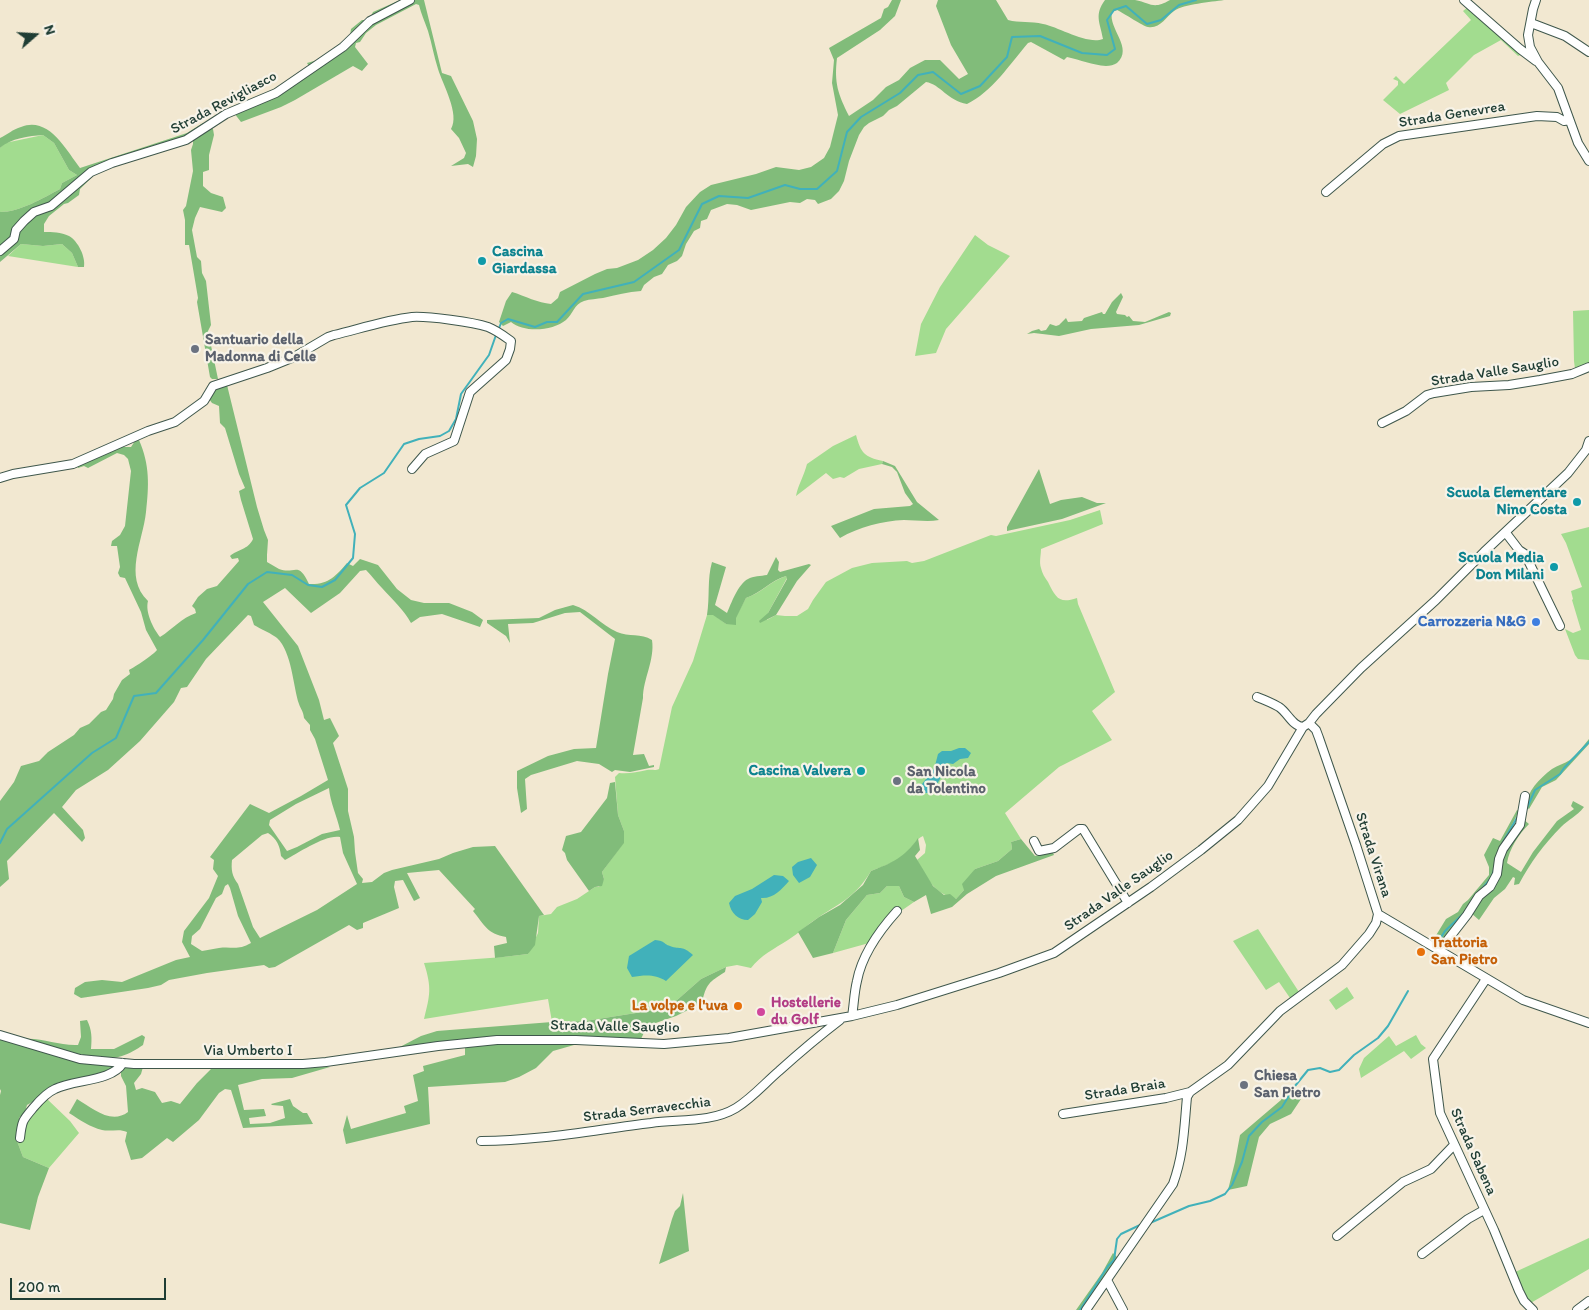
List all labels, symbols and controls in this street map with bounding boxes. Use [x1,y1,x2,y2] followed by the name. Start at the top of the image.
[10,10,60,60] north arrow
[40,23,59,37] text: N
[168,67,280,139] street label: Strada Revigliasco
[1398,98,1506,132] street label: Strada Genevrea
[492,243,557,278] place label: Cascina Giardassa
[476,255,488,267] marker: Cascina Giardassa
[205,331,316,366] place label: Santuario della Madonna di Celle
[189,343,201,355] marker: Santuario della Madonna di Celle
[1430,353,1560,391] street label: Strada Valle Sauglio
[1447,484,1567,519] place label: Scuola Elementare Nino Costa
[1571,496,1583,508] marker: Scuola Elementare Nino Costa
[1458,549,1544,584] place label: Scuola Media Don Milani
[1548,561,1560,573] marker: Scuola Media Don Milani
[1418,613,1526,631] place label: Carrozzeria N&G
[1530,616,1542,628] marker: Carrozzeria N&G
[748,762,851,780] place label: Cascina Valvera
[907,763,986,798] place label: San Nicola da Tolentino
[855,765,867,777] marker: Cascina Valvera
[891,775,903,787] marker: San Nicola da Tolentino
[1351,810,1395,900] street label: Strada Virana
[1061,847,1177,935] street label: Strada Valle Sauglio
[1431,934,1498,969] place label: Trattoria San Pietro
[1415,946,1427,958] marker: Trattoria San Pietro
[771,994,841,1029] place label: Hostellerie du Golf
[632,997,728,1015] place label: La volpe e l'uva
[732,1000,744,1012] marker: La volpe e l'uva
[755,1006,767,1018] marker: Hostellerie du Golf
[550,1017,680,1037] street label: Strada Valle Sauglio
[203,1042,293,1060] street label: Via Umberto I
[1254,1067,1321,1102] place label: Chiesa San Pietro
[1083,1075,1167,1105] street label: Strada Braia
[1238,1079,1250,1091] marker: Chiesa San Pietro
[582,1093,712,1127] street label: Strada Serravecchia
[1446,1106,1500,1198] street label: Strada Sabena
[12,1268,169,1300] scale bar
[18,1278,60,1296] text: 200 m

